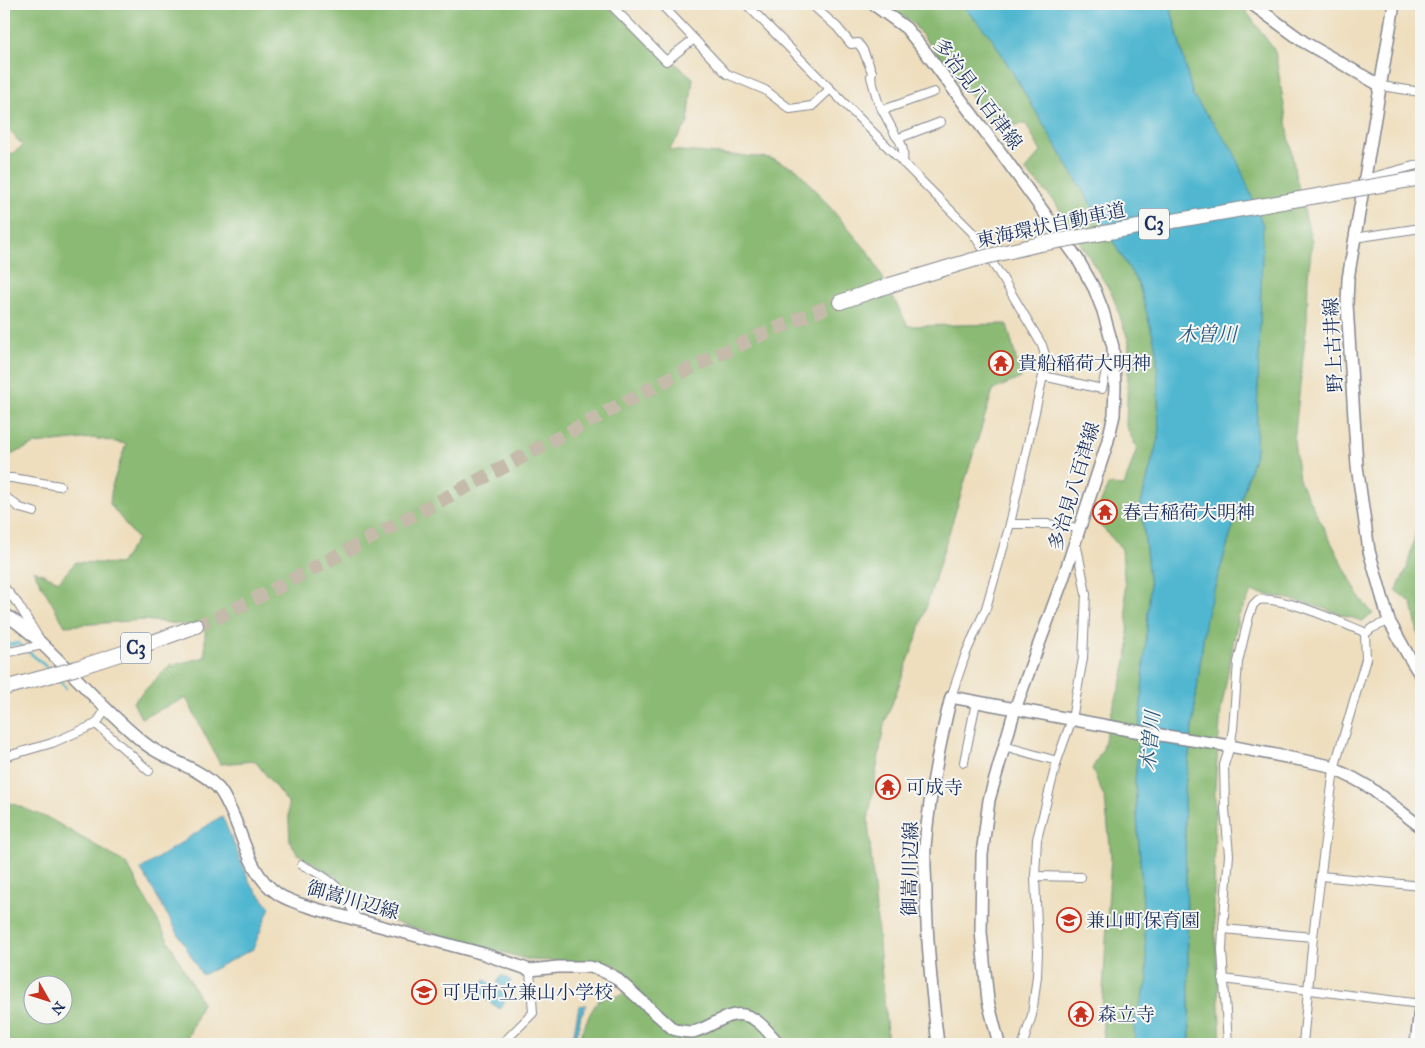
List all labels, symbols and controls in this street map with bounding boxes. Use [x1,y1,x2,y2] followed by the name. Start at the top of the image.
[929,34,1027,154] street label: 多治見八百津線
[974,198,1128,252] street label: 東海環状自動車道
[1139,208,1169,240] road number: C3
[1319,297,1347,393] street label: 野上古井線
[1177,322,1239,346] water label: 木曽川
[988,350,1014,376] temple icon: 貴船稲荷大明神
[1018,352,1151,375] place label: 貴船稲荷大明神
[1044,419,1104,553] street label: 多治見八百津線
[1092,499,1118,525] temple icon: 春吉稲荷大明神
[1122,501,1255,524] place label: 春吉稲荷大明神
[121,632,151,664] road number: C3
[1135,708,1165,772] water label: 木曽川
[875,774,901,800] temple icon: 可成寺
[906,776,963,799] place label: 可成寺
[898,821,922,917] street label: 御嵩川辺線
[304,876,402,924] street label: 御嵩川辺線
[1056,907,1082,933] school or university icon: 兼山町保育園
[1086,909,1200,932] place label: 兼山町保育園
[22,976,72,1026] north arrow
[411,979,437,1005] school or university icon: 可児市立兼山小学校
[442,981,613,1004] place label: 可児市立兼山小学校
[47,998,68,1018] text: N
[1068,1001,1094,1027] temple icon: 森立寺
[1098,1003,1155,1026] place label: 森立寺

